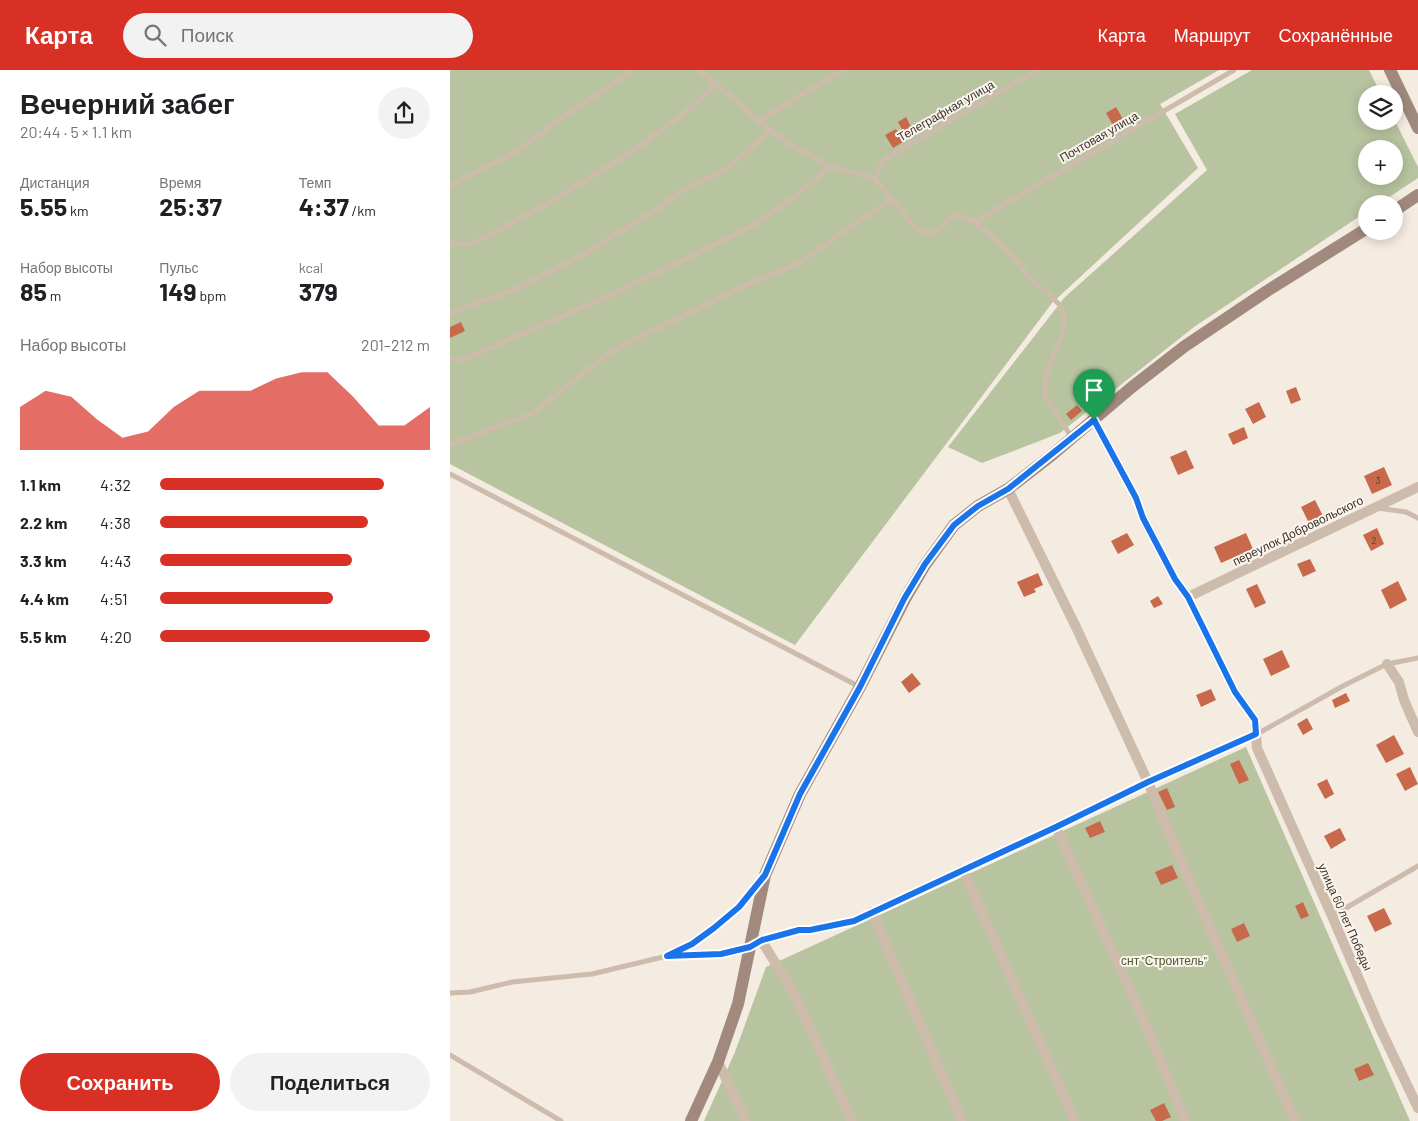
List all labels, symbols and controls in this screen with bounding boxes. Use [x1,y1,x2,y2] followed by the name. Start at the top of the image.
[123,13,473,58] search box
[25,20,93,49] text: Карта
[141,21,169,49] icon: search
[181,23,233,46] text: Поиск
[1098,24,1146,46] text: Карта
[1174,24,1250,46] text: Маршрут
[1278,24,1393,46] text: Сохранённые
[895,77,997,144] street label: Телеграфная улица
[1358,85,1403,240] map controls
[1358,85,1403,130] button: layers
[20,86,235,120] text: Вечерний забег
[378,87,430,139] button: share
[1057,108,1141,165] street label: Почтовая улица
[20,122,132,141] text: 20:44 · 5 × 1.1 km
[1358,140,1403,185] button: +
[20,174,90,191] text: Дистанция
[159,174,201,191] text: Время
[299,174,331,191] text: Темп
[20,191,67,221] text: 5.55
[159,191,222,221] text: 25:37
[299,191,349,221] text: 4:37
[1358,195,1403,240] button: −
[67,202,89,219] text: km
[349,202,376,219] text: /km
[20,259,113,276] text: Набор высоты
[159,259,199,276] text: Пульс
[299,259,323,276] text: kcal
[20,276,47,306] text: 85
[159,276,197,306] text: 149
[299,276,338,306] text: 379
[47,287,61,304] text: m
[197,287,226,304] text: bpm
[20,335,126,354] text: Набор высоты
[361,335,430,354] text: 201–212 m
[1073,369,1115,420] pin
[1080,376,1108,404] icon: arrive
[1375,474,1381,486] house number: 3
[20,475,61,494] text: 1.1 km
[100,475,131,494] text: 4:32
[1230,492,1366,569] street label: переулок Добровольского
[20,513,67,532] text: 2.2 km
[100,513,131,532] text: 4:38
[1371,534,1377,546] house number: 2
[20,551,67,570] text: 3.3 km
[100,551,131,570] text: 4:43
[20,589,69,608] text: 4.4 km
[100,589,128,608] text: 4:51
[20,627,67,646] text: 5.5 km
[100,627,132,646] text: 4:20
[1315,861,1376,973] street label: улица 60 лет Победы
[1121,953,1207,968] park label: снт "Строитель"
[20,1053,220,1111] button: Сохранить
[230,1053,430,1111] button: Поделиться

